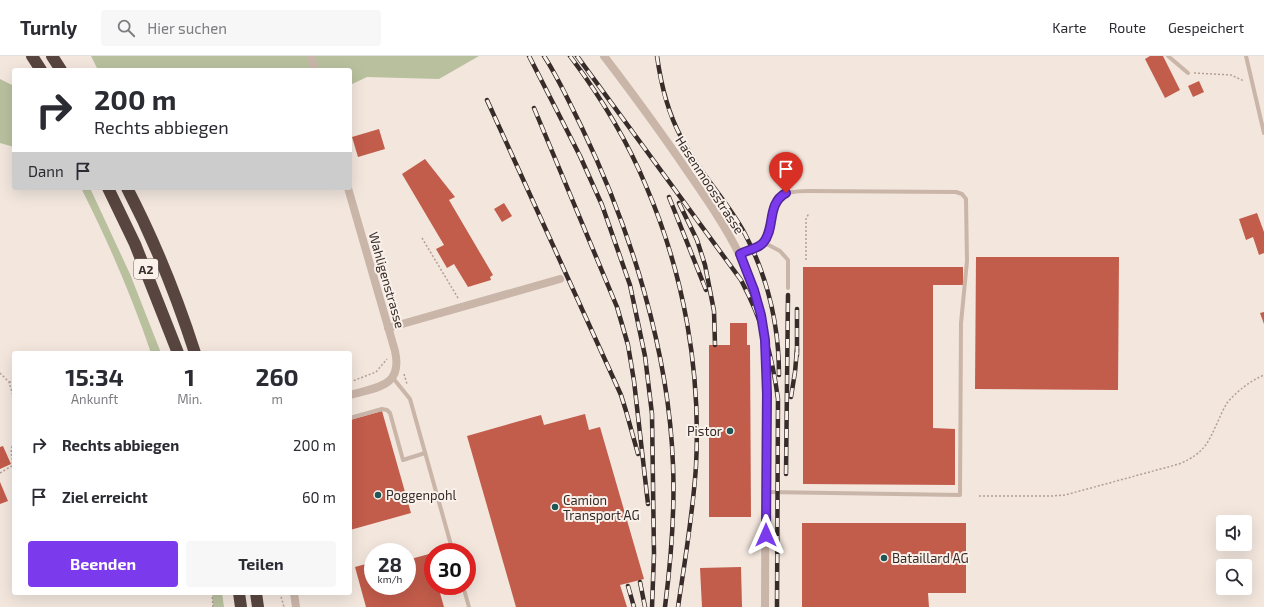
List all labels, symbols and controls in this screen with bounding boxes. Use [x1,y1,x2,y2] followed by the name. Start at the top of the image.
[101,10,381,46] search box
[20,16,77,39] text: Turnly
[115,17,137,39] icon: search
[147,19,227,37] text: Hier suchen
[1052,19,1087,36] text: Karte
[1109,19,1146,36] text: Route
[1168,19,1244,36] text: Gespeichert
[94,82,176,116] text: 200 m
[28,84,80,136] icon: right
[94,116,229,138] text: Rechts abbiegen
[672,133,748,237] street label: Hasenmoosstrasse
[769,152,803,193] pin
[775,158,797,180] icon: arrive
[72,160,94,182] icon: arrive
[28,162,64,180] text: Dann
[366,230,408,330] street label: Wahligenstrasse
[134,259,158,279] road number: A2
[65,362,124,391] text: 15:34
[185,362,195,391] text: 1
[256,362,299,391] text: 260
[71,391,118,407] text: Ankunft
[177,391,202,407] text: Min.
[271,391,283,407] text: m
[687,423,722,439] place label: Pistor
[725,426,735,436] marker: Pistor
[28,434,50,456] icon: right
[62,436,179,454] text: Rechts abbiegen
[293,436,336,454] text: 200 m
[28,486,50,508] icon: arrive
[386,487,456,503] place label: Poggenpohl
[62,488,148,506] text: Ziel erreicht
[302,488,336,506] text: 60 m
[373,490,383,500] marker: Poggenpohl
[563,492,640,523] place label: Camion Transport AG
[550,502,560,512] marker: Camion Transport AG
[745,514,787,556] position arrow
[1216,515,1252,595] map controls
[1216,515,1252,551] button: sound
[28,541,178,587] button: Beenden
[186,541,336,587] button: Teilen
[424,543,476,595] speed limit sign: 30
[892,550,969,566] place label: Bataillard AG
[378,552,402,576] text: 28
[879,553,889,563] marker: Bataillard AG
[1216,559,1252,595] button: search
[378,573,402,585] text: km/h

